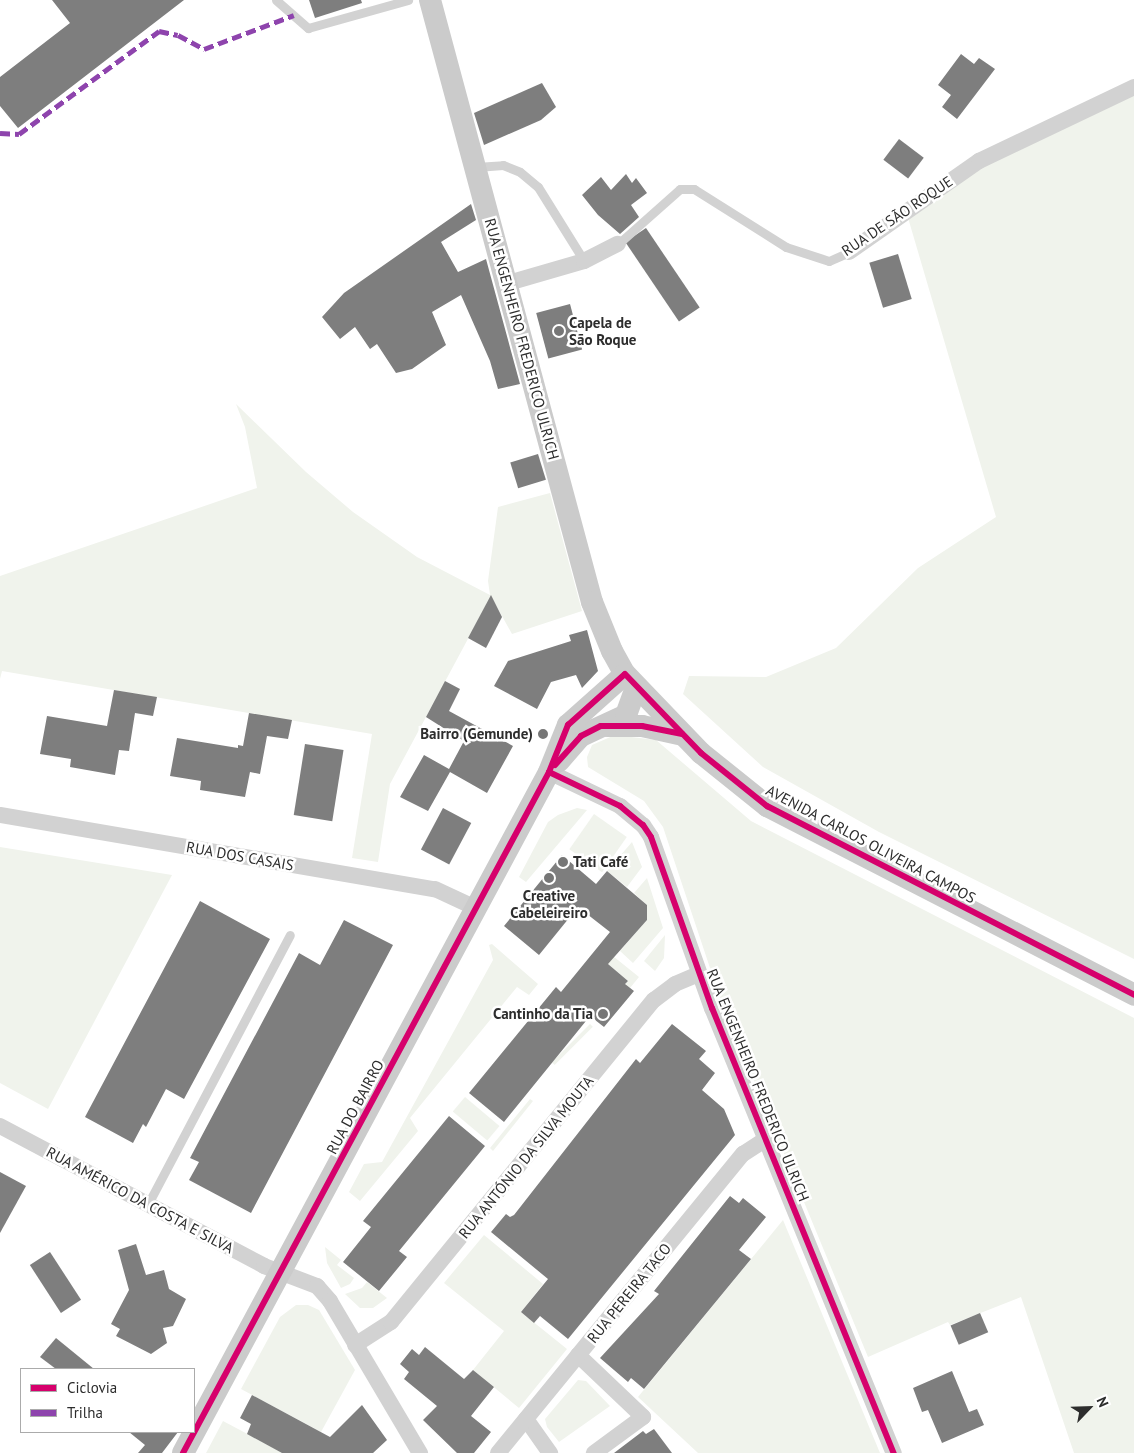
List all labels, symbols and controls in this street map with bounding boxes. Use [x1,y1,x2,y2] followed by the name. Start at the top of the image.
[838,172,956,260] street label: RUA DE SÃO ROQUE
[481,216,563,462] street label: RUA ENGENHEIRO FREDERICO ULRICH
[569,313,636,348] place label: Capela de São Roque
[553,325,565,337] marker: Capela de São Roque
[420,725,533,743] place label: Bairro (Gemunde)
[537,728,549,740] marker: Bairro (Gemunde)
[763,781,979,907] street label: AVENIDA CARLOS OLIVEIRA CAMPOS
[185,838,295,874] street label: RUA DOS CASAIS
[573,853,628,871] place label: Tati Café
[557,856,569,868] marker: Tati Café
[543,872,555,884] marker: Creative Cabeleireiro
[510,886,588,921] place label: Creative Cabeleireiro
[703,966,813,1204] street label: RUA ENGENHEIRO FREDERICO ULRICH
[492,1005,593,1023] place label: Cantinho da Tia
[597,1008,609,1020] marker: Cantinho da Tia
[322,1056,388,1158] street label: RUA DO BAIRRO
[454,1071,598,1243] street label: RUA ANTÓNIO DA SILVA MOUTA
[42,1142,238,1258] street label: RUA AMÉRICO DA COSTA E SILVA
[583,1239,675,1347] street label: RUA PEREIRA TACO
[20,1368,195,1433] legend
[67,1378,117,1397] text: Ciclovia
[1064,1383,1114,1433] north arrow
[1093,1394,1113,1410] text: N
[67,1403,103,1422] text: Trilha

